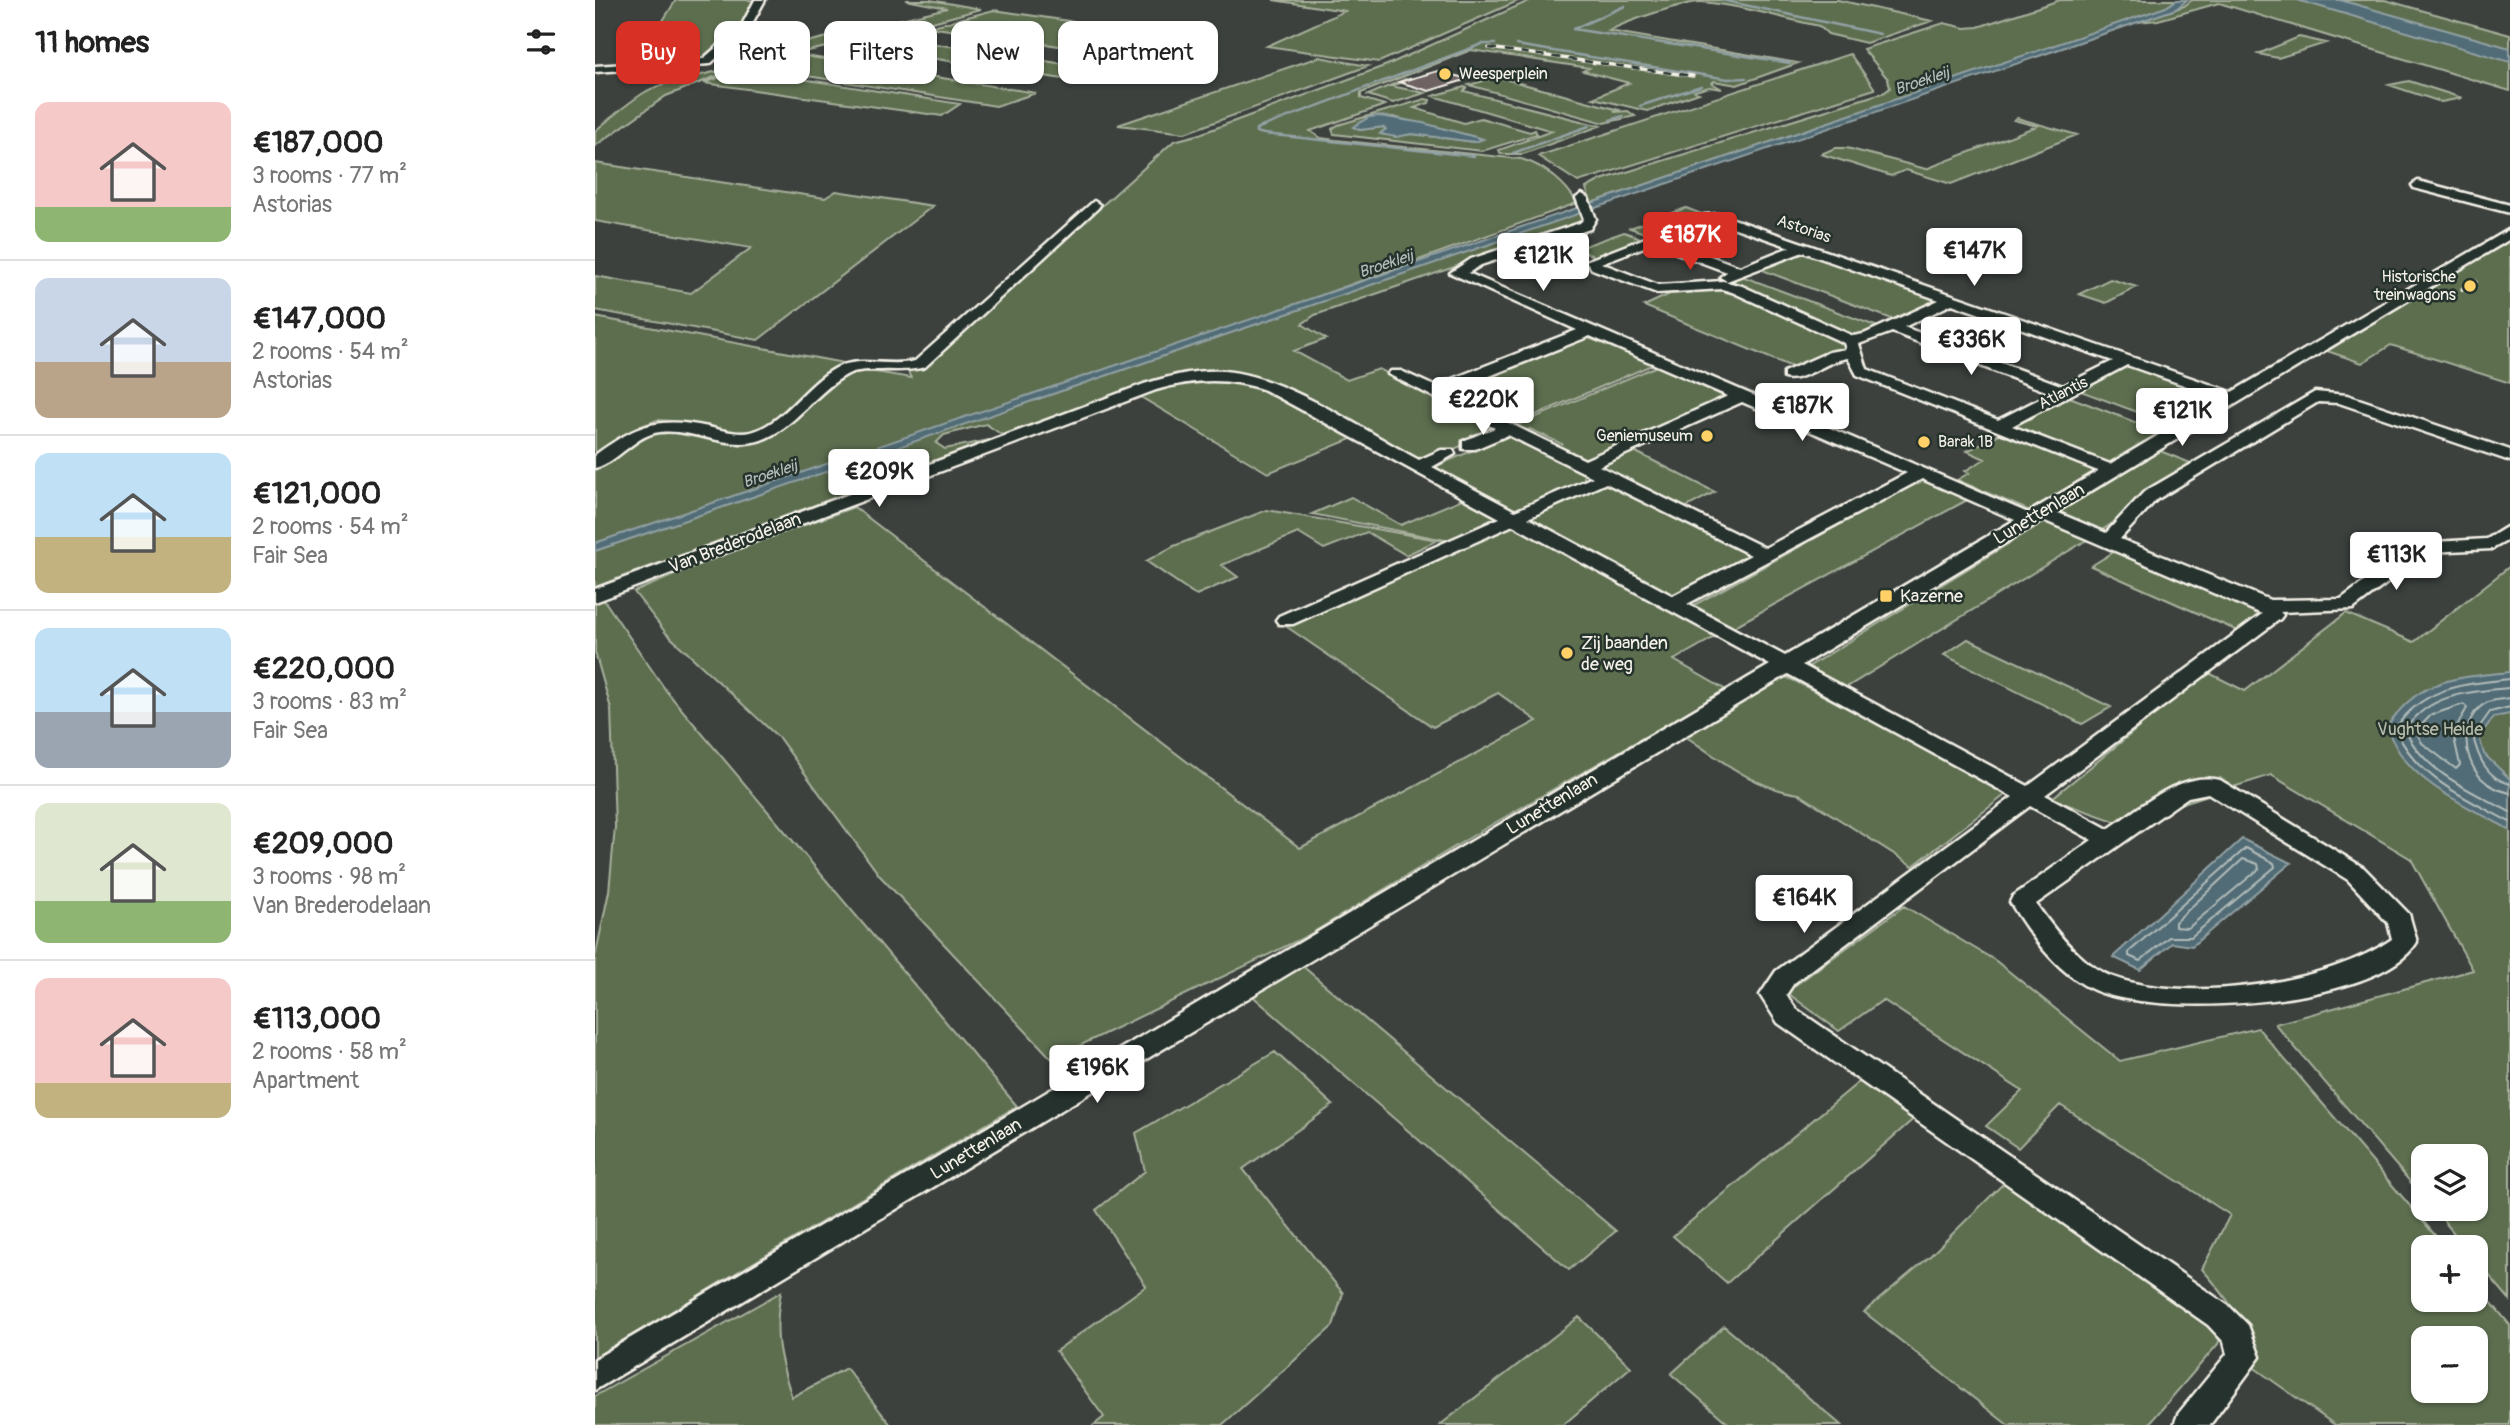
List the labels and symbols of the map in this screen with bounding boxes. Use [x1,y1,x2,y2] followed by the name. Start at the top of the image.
[1892,62,1954,100] water label: Broekleij
[1459,64,1548,84] place label: Weesperplein
[1437,66,1453,82] marker: Weesperplein
[1774,210,1834,248] street label: Astorias
[1641,212,1739,272] pin: €187K
[1925,229,2023,288] pin: €147K
[1494,233,1592,293] pin: €121K
[1356,245,1418,283] water label: Broekleij
[2373,267,2456,305] place label: Historische treinwagons
[2462,278,2478,294] marker: Historische treinwagons
[1922,318,2020,377] pin: €336K
[2035,372,2091,414] street label: Atlantis
[1434,378,1532,437] pin: €220K
[1753,384,1851,443] pin: €187K
[2133,388,2231,448] pin: €121K
[1596,426,1693,446] place label: Geniemuseum
[1699,428,1715,444] marker: Geniemuseum
[1938,432,1993,452] place label: Barak 1B
[1916,434,1932,450] marker: Barak 1B
[830,449,928,509] pin: €209K
[740,455,802,493] water label: Broekleij
[1989,478,2089,550] street label: Lunettenlaan
[666,507,804,579] street label: Van Brederodelaan
[2347,532,2445,592] pin: €113K
[1900,585,1963,608] place label: Kazerne
[1878,588,1894,604] marker: Kazerne
[1581,632,1668,676] place label: Zij baanden de weg
[1559,645,1575,661] marker: Zij baanden de weg
[2377,718,2483,741] park label: Vughtse Heide
[1502,768,1602,840] street label: Lunettenlaan
[1755,876,1853,935] pin: €164K
[1048,1046,1146,1105] pin: €196K
[926,1113,1026,1185] street label: Lunettenlaan

